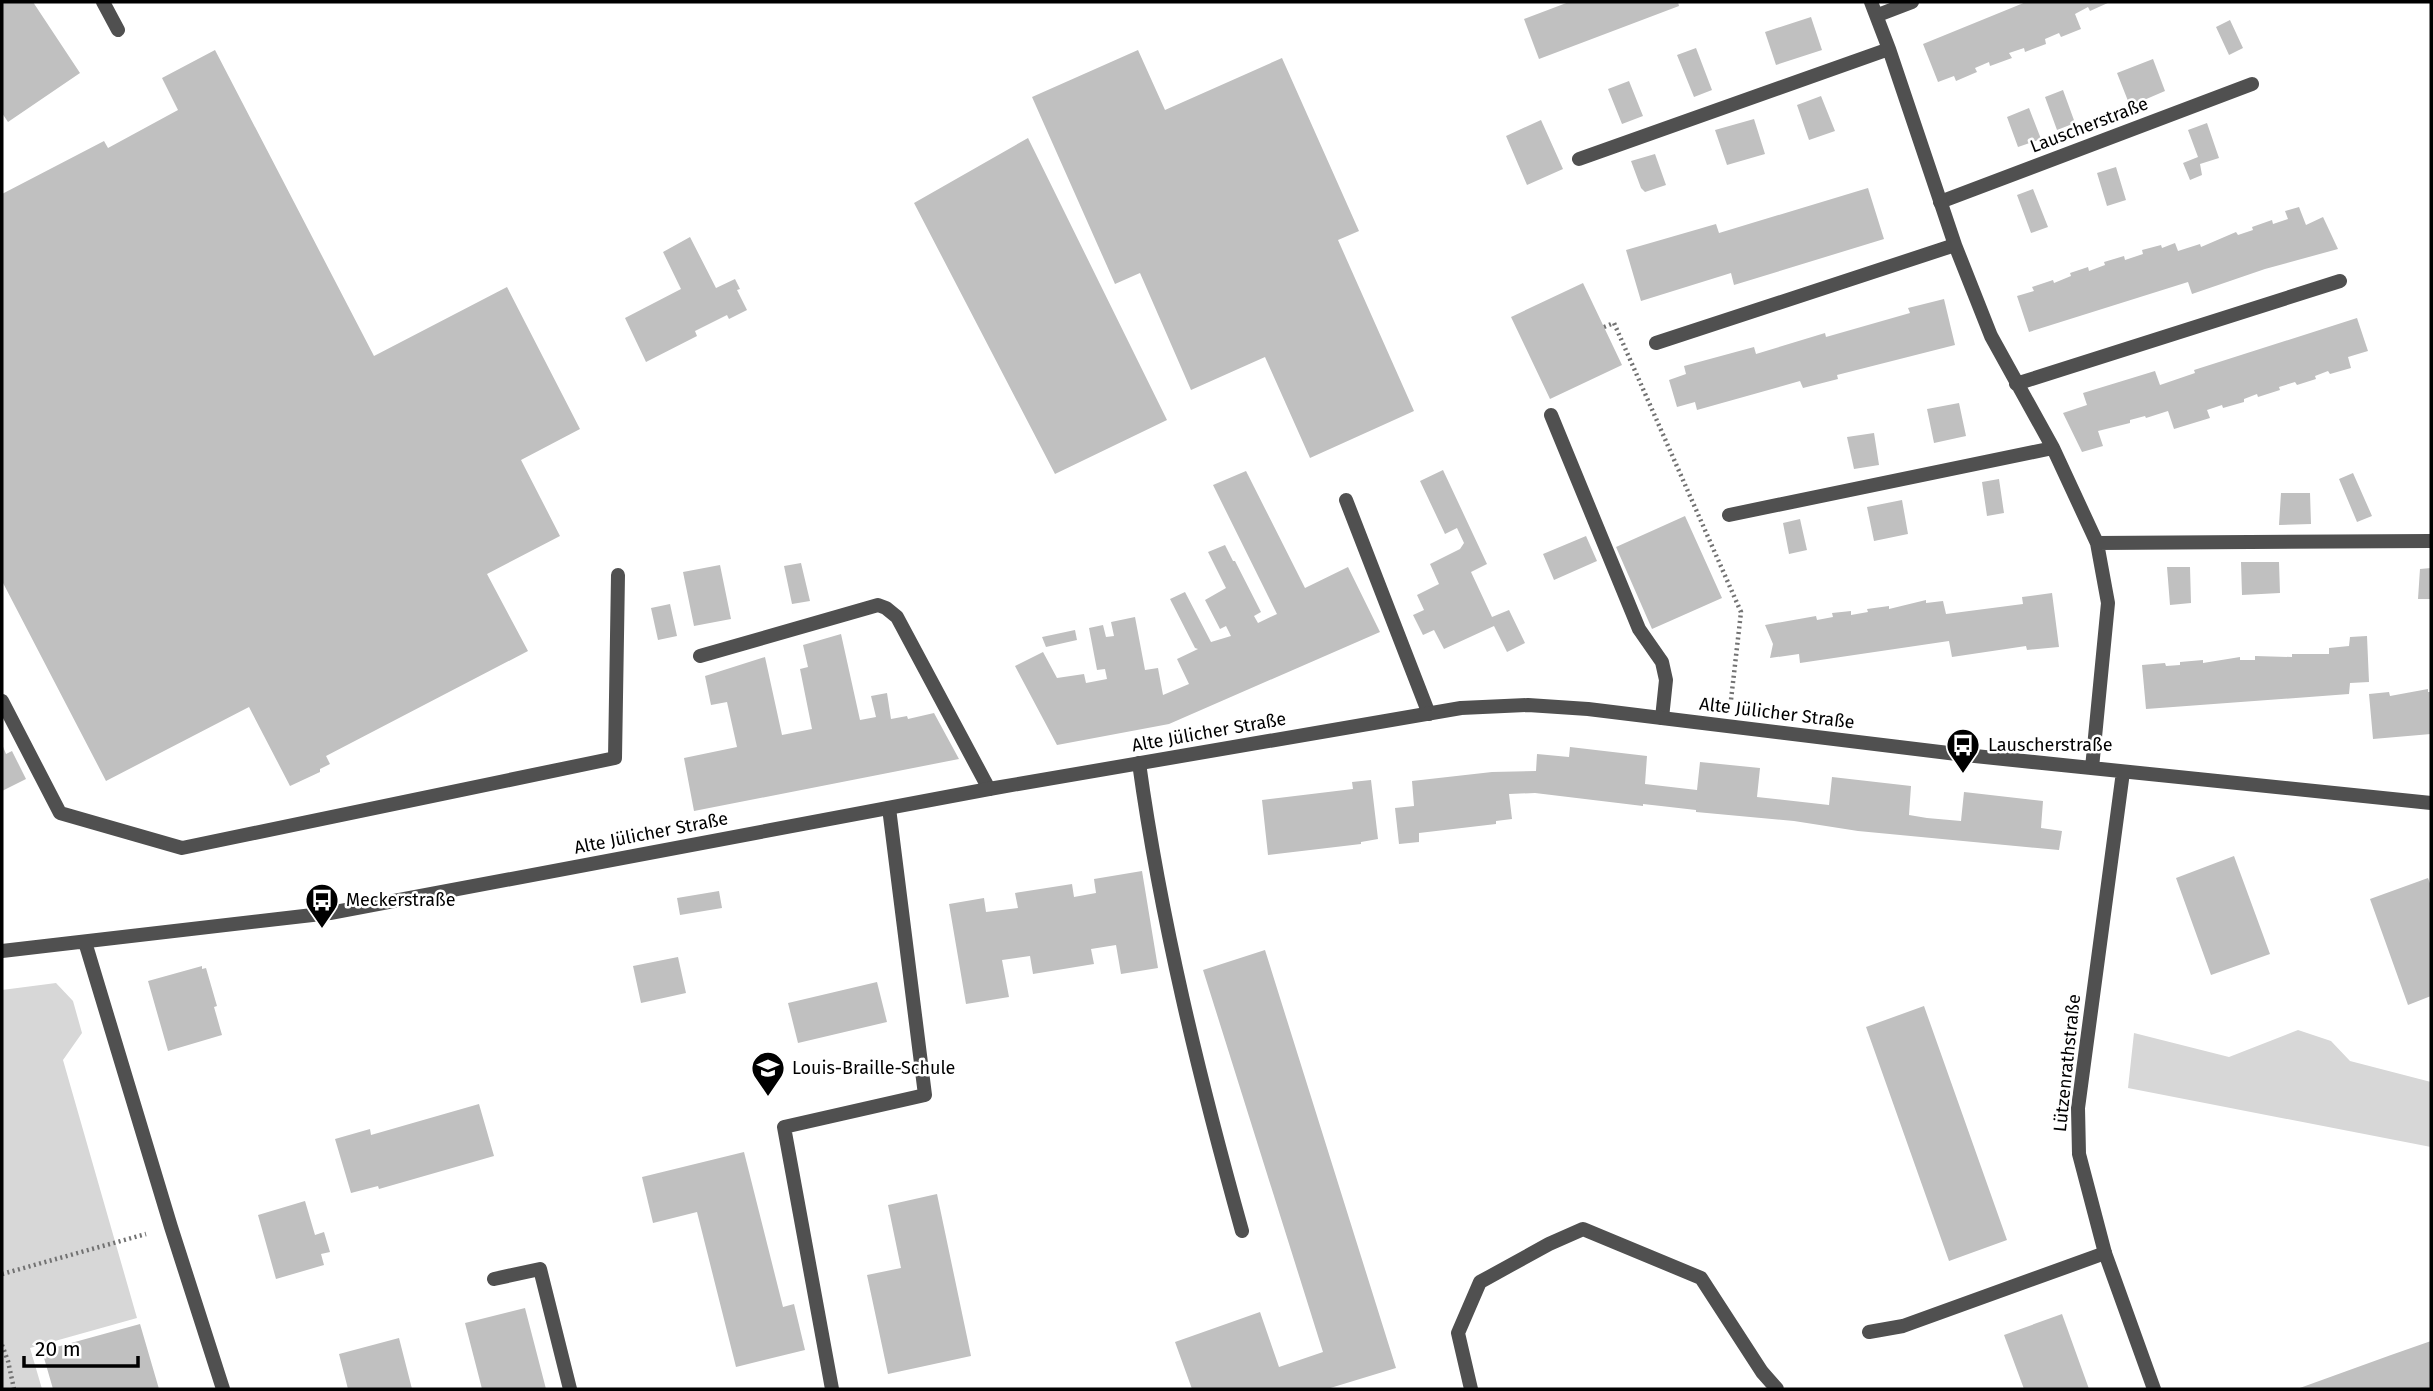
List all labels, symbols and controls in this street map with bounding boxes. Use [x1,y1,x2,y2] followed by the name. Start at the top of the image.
[2027,92,2151,158] street label: Lauscherstraße
[1698,693,1856,733] street label: Alte Jülicher Straße
[1130,708,1288,756] street label: Alte Jülicher Straße
[1944,726,1982,775] bus stop icon: Lauscherstraße
[1988,734,2113,756] place label: Lauscherstraße
[572,807,730,859] street label: Alte Jülicher Straße
[303,881,341,930] bus stop icon: Meckerstraße
[346,889,455,911] place label: Meckerstraße
[2049,993,2085,1133] street label: Lützenrathstraße
[749,1049,787,1098] school or university icon: Louis-Braille-Schule
[792,1057,955,1079] place label: Louis-Braille-Schule
[24,1324,138,1368] scale bar
[35,1336,81,1362] text: 20 m

